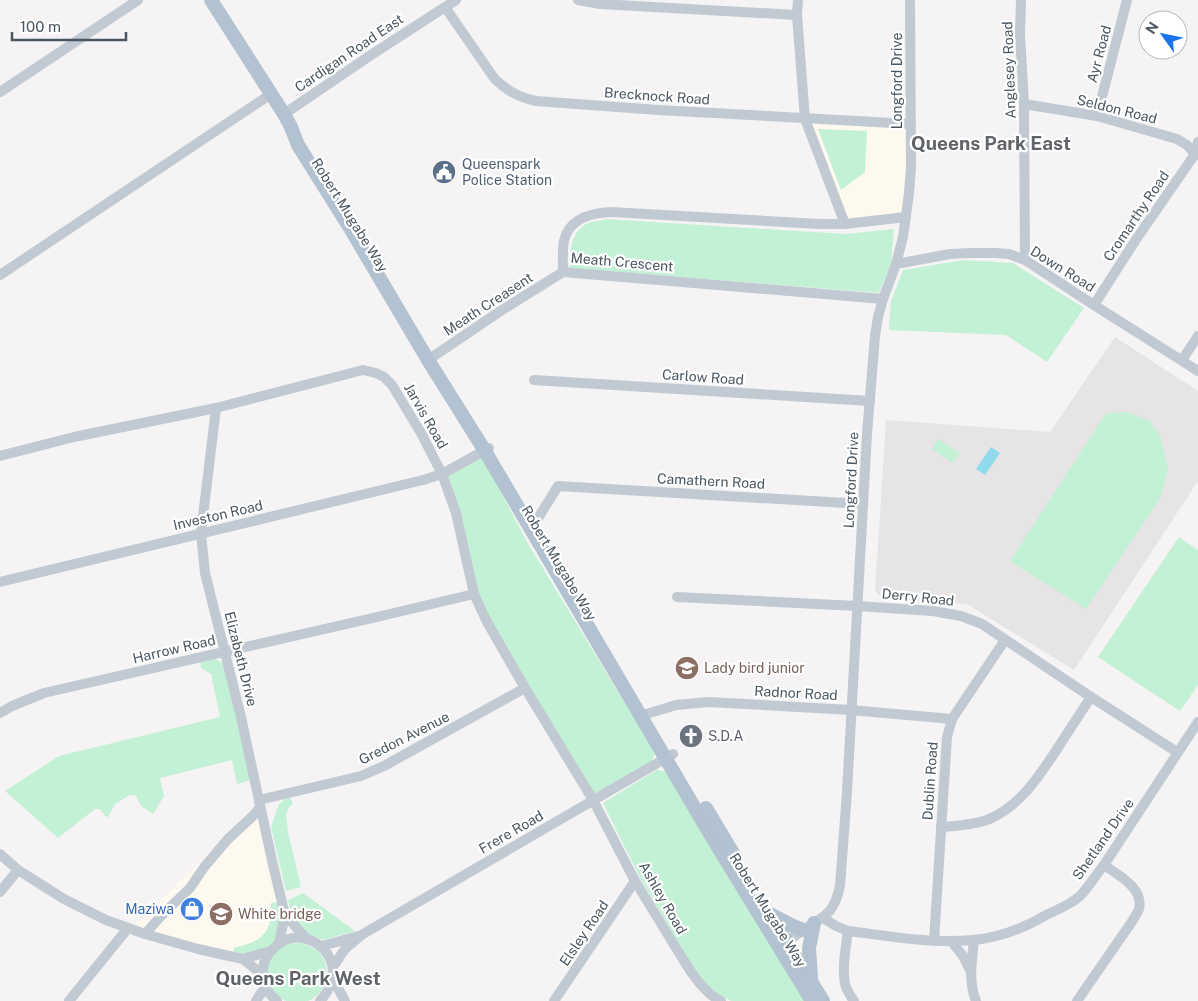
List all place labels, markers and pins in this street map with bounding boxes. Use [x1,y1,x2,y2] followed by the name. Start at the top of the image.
[462,156,552,188] place label: Queenspark Police Station
[431,159,457,185] public building icon: Queenspark Police Station
[674,655,700,681] school or university icon: Lady bird junior
[704,660,805,676] place label: Lady bird junior
[678,723,704,749] church icon: S.D.A
[708,728,743,744] place label: S.D.A
[179,896,205,922] shop icon: Maziwa
[125,901,174,917] place label: Maziwa
[208,901,234,927] school or university icon: White bridge
[238,906,321,922] place label: White bridge

